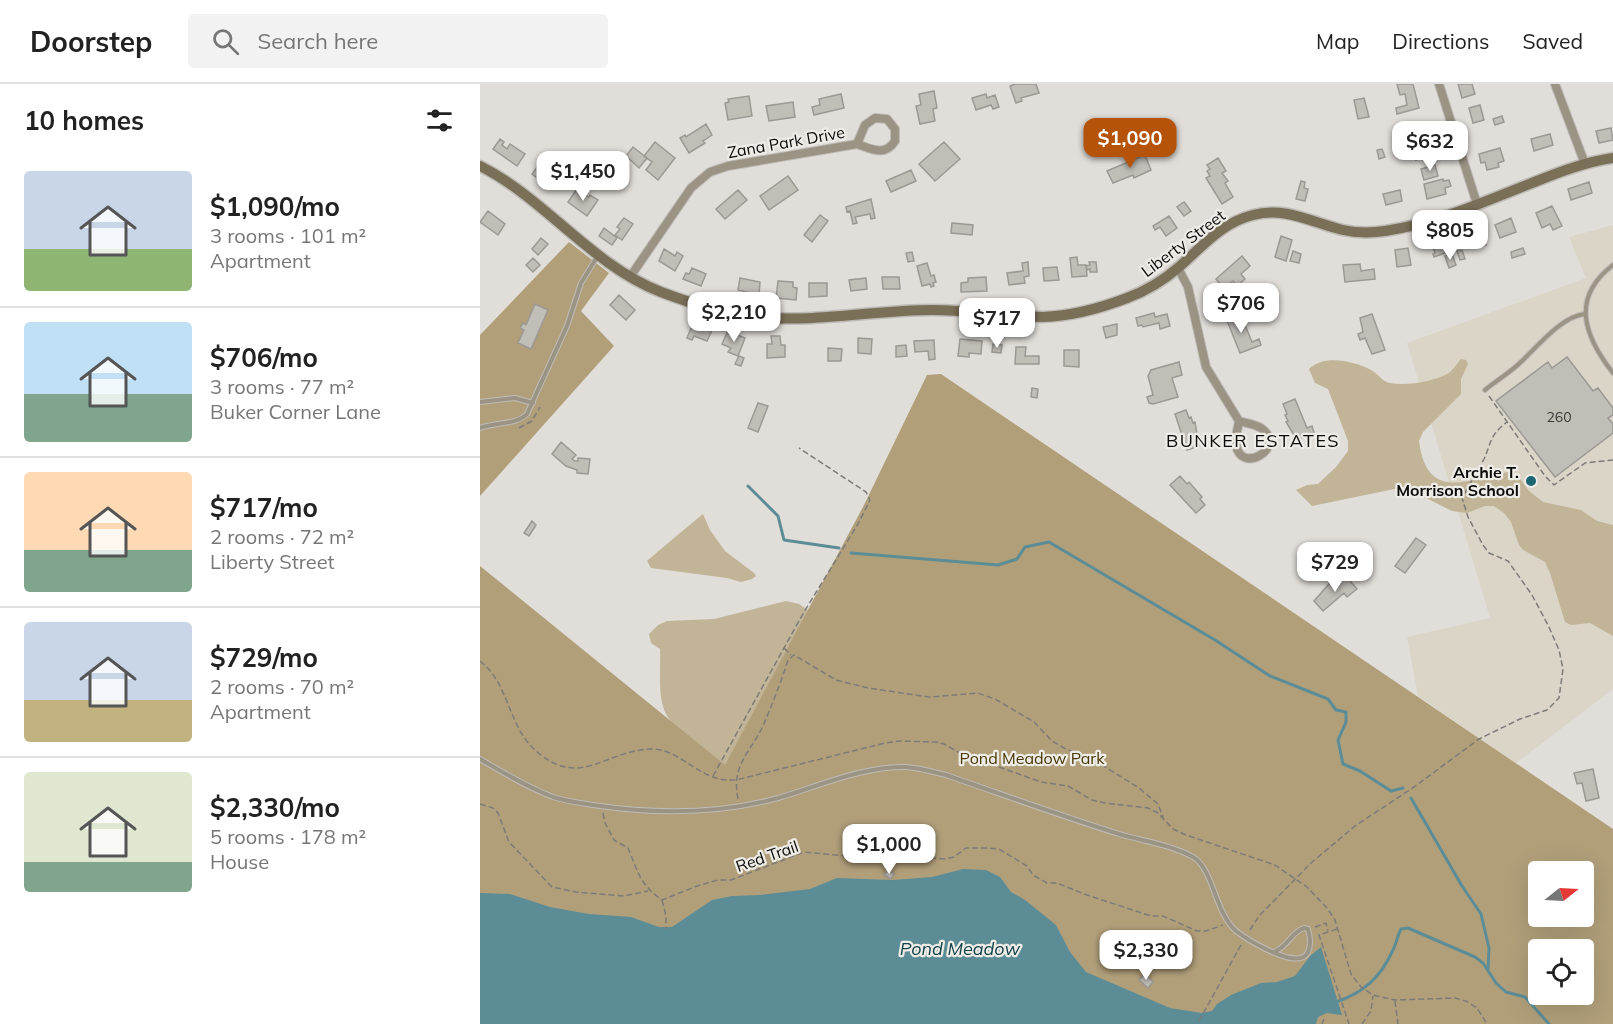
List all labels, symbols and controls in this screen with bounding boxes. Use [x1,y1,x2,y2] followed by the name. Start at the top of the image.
[188,14,608,68] search box
[30,24,152,59] text: Doorstep
[209,25,242,58] icon: search
[257,27,378,55] text: Search here
[1316,28,1359,54] text: Map
[1392,28,1489,54] text: Directions
[1522,28,1583,54] text: Saved
[24,104,144,137] text: 10 homes
[423,104,456,137] icon: filters
[1081,118,1179,169] pin: $1,090
[1394,121,1466,172] pin: $632
[726,122,846,162] street label: Zana Park Drive
[1098,125,1162,150] text: $1,090
[1406,128,1454,153] text: $632
[534,151,632,202] pin: $1,450
[551,158,615,183] text: $1,450
[210,190,340,223] text: $1,090/mo
[72,195,144,267] icon: home
[1137,205,1229,281] street label: Liberty Street
[1414,210,1486,261] pin: $805
[1426,217,1474,242] text: $805
[210,223,366,248] text: 3 rooms · 101 m²
[210,248,311,273] text: Apartment
[1205,283,1277,334] pin: $706
[1217,290,1265,315] text: $706
[685,292,783,343] pin: $2,210
[961,298,1033,349] pin: $717
[702,299,766,324] text: $2,210
[973,305,1021,330] text: $717
[210,341,318,374] text: $706/mo
[72,346,144,418] icon: home
[210,374,354,399] text: 3 rooms · 77 m²
[210,399,381,424] text: Buker Corner Lane
[1546,408,1572,426] house number: 260
[1166,429,1340,452] district label: BUNKER ESTATES
[1396,462,1519,500] place label: Archie T. Morrison School
[1524,474,1538,488] marker: Archie T. Morrison School
[210,491,318,524] text: $717/mo
[72,496,144,568] icon: home
[210,524,354,549] text: 2 rooms · 72 m²
[1299,542,1371,593] pin: $729
[210,549,335,574] text: Liberty Street
[1311,549,1359,574] text: $729
[210,641,318,674] text: $729/mo
[72,646,144,718] icon: home
[210,674,354,699] text: 2 rooms · 70 m²
[210,699,311,724] text: Apartment
[960,748,1105,768] park label: Pond Meadow Park
[210,791,340,824] text: $2,330/mo
[72,796,144,868] icon: home
[210,824,366,849] text: 5 rooms · 178 m²
[840,824,938,875] pin: $1,000
[857,831,921,856] text: $1,000
[733,836,801,876] street label: Red Trail
[210,849,269,874] text: House
[1528,861,1594,927] north arrow
[1528,861,1594,1005] map controls
[1097,930,1195,981] pin: $2,330
[900,937,1020,960] water label: Pond Meadow
[1114,937,1178,962] text: $2,330
[1528,939,1594,1005] button: locate

